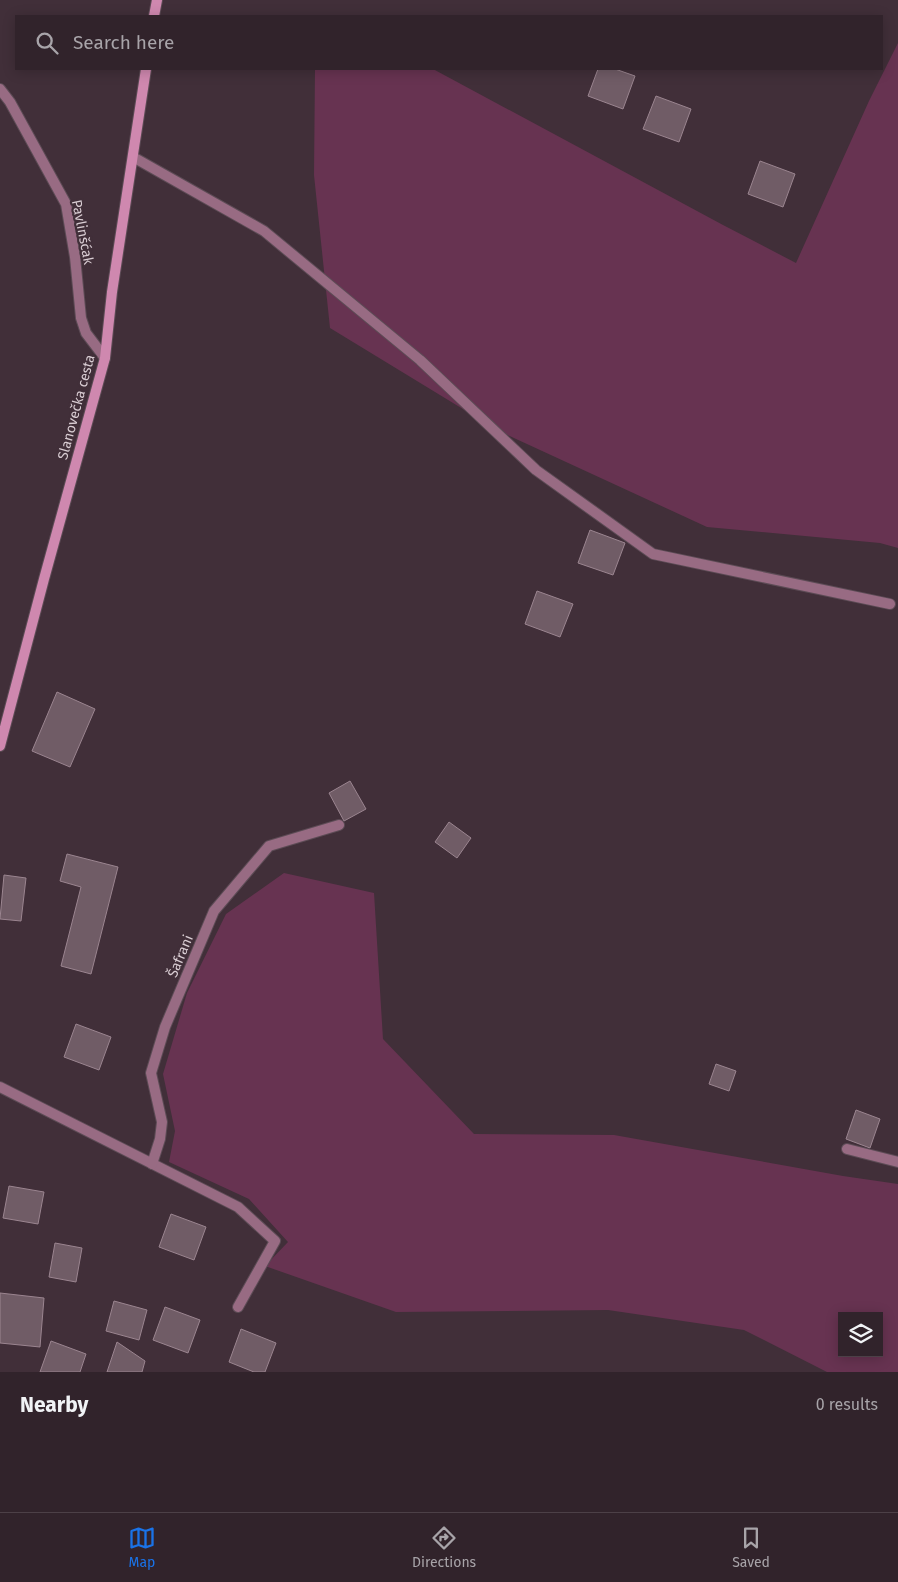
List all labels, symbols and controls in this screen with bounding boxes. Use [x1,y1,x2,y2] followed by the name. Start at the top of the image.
[15,15,883,70] search box
[33,29,61,57] icon: search
[73,31,174,54] text: Search here
[68,198,97,267] street label: Pavlinšćak
[54,353,99,462] street label: Slanovečka cesta
[163,932,197,980] street label: Šafrani
[838,1312,883,1357] map controls
[838,1312,883,1357] button: layers
[20,1392,88,1418] text: Nearby
[816,1395,878,1414] text: 0 results
[128,1524,156,1571] tab: Map
[412,1524,476,1571] tab: Directions
[732,1524,770,1571] tab: Saved

